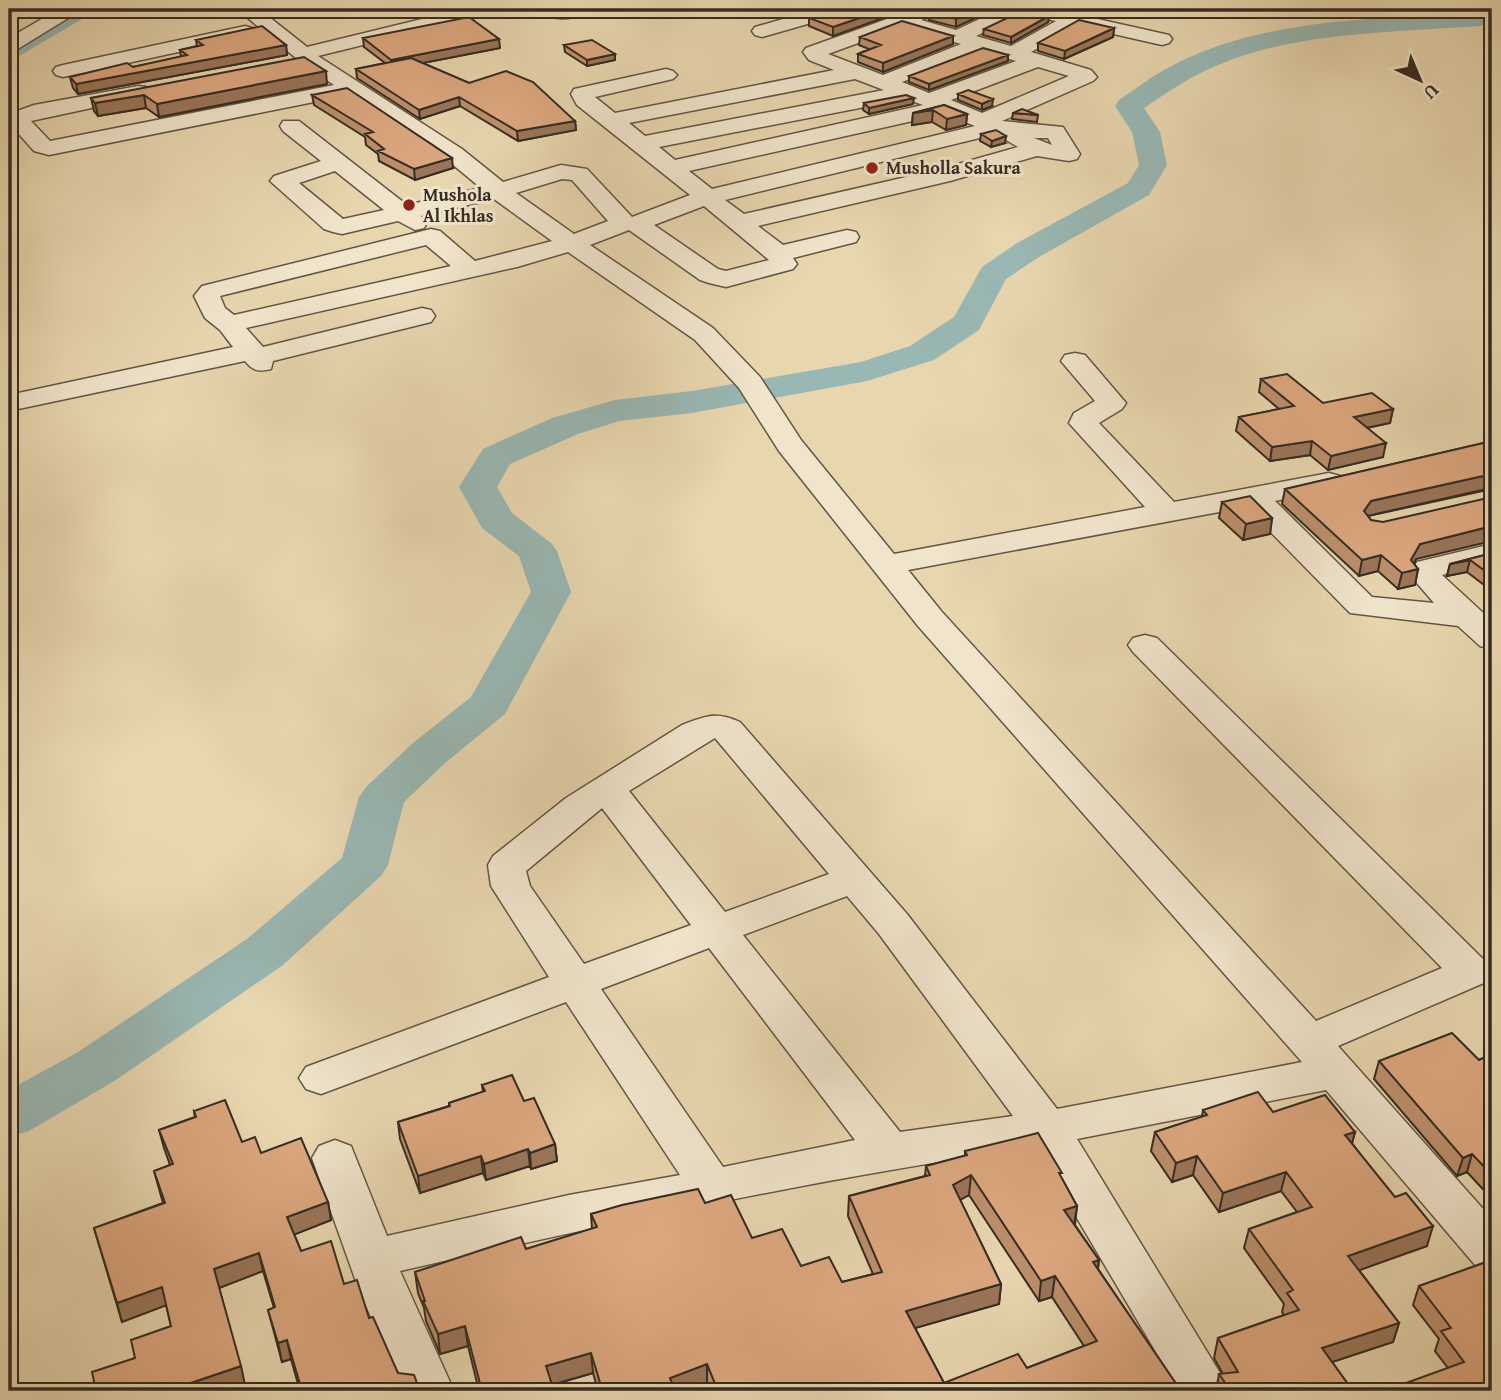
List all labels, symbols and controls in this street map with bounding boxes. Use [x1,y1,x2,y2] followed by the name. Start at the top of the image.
[1386,46,1456,116] north arrow
[1417,78,1446,107] text: U
[886,154,1021,181] place label: Musholla Sakura
[864,160,880,176] marker: Musholla Sakura
[423,181,494,229] place label: Mushola Al Ikhlas
[401,197,417,213] marker: Mushola Al Ikhlas

